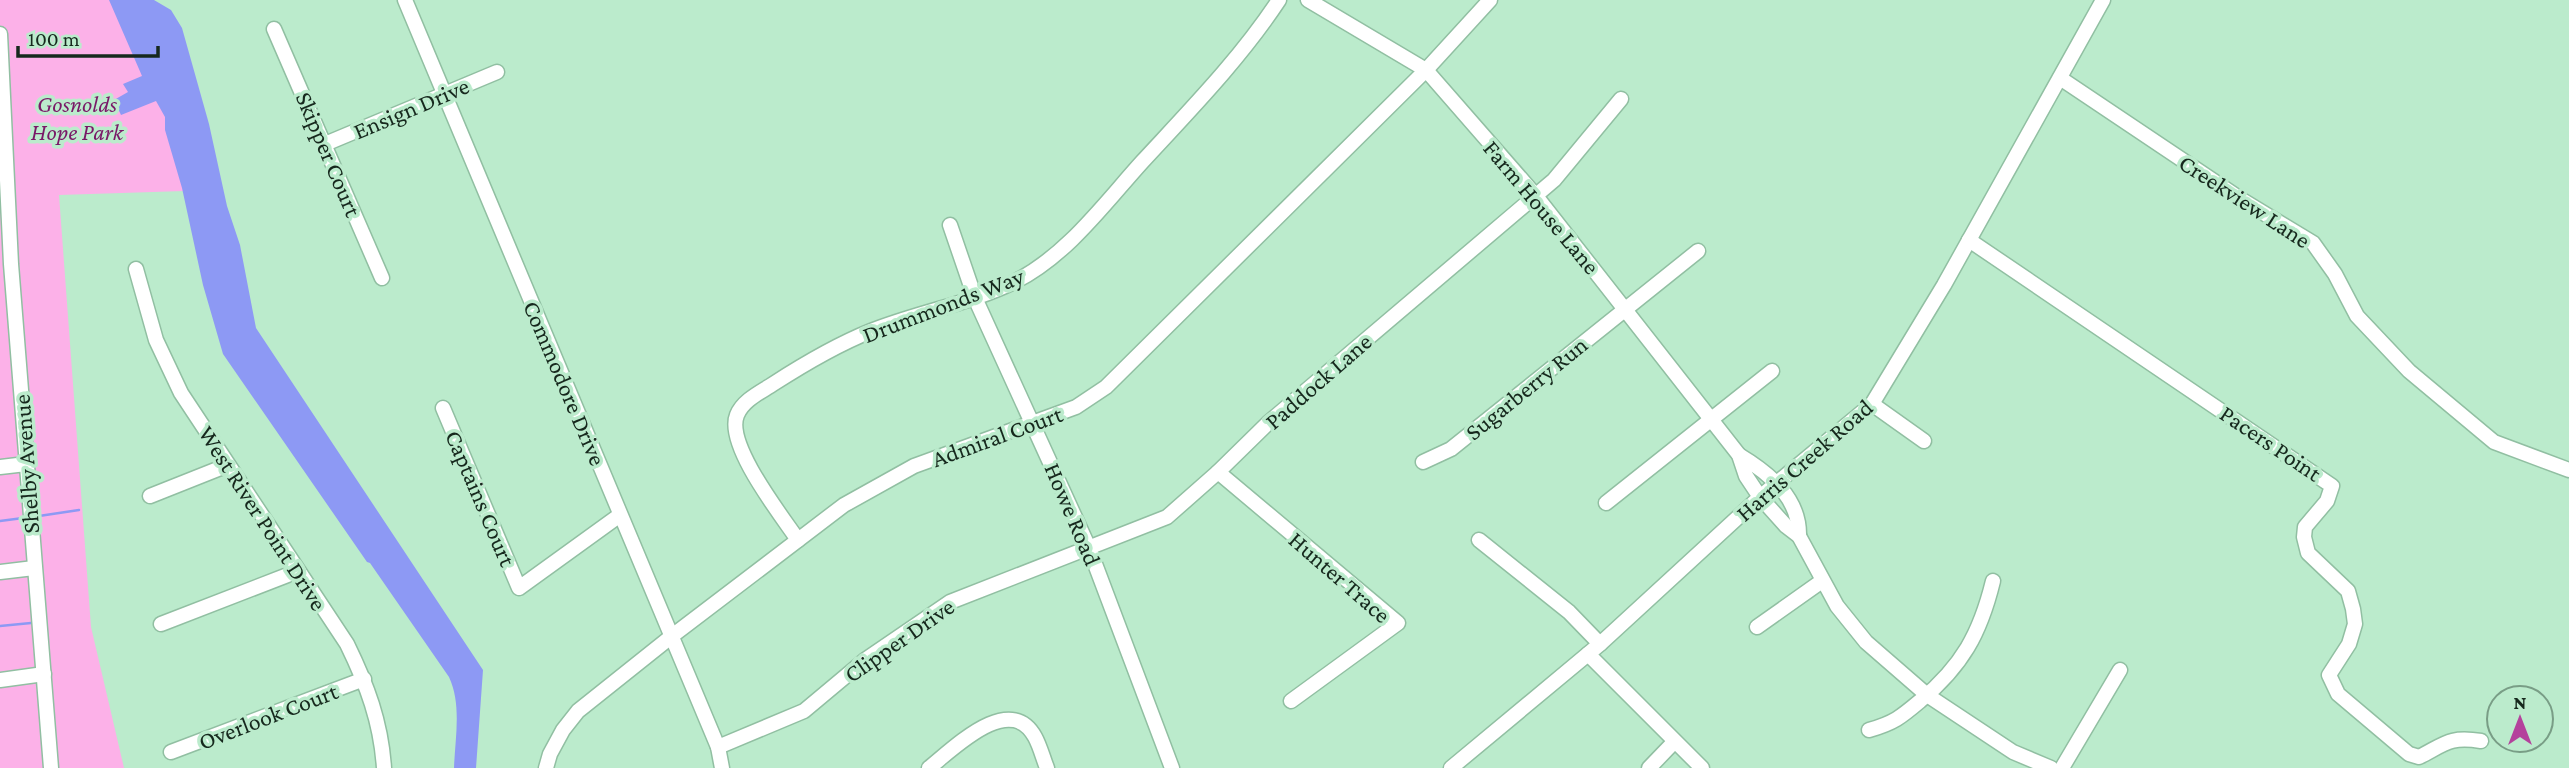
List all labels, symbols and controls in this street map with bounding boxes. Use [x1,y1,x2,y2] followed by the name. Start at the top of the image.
[18,14,158,58] scale bar
[28,27,80,51] text: 100 m
[349,72,473,144] street label: Ensign Drive
[291,88,368,221] street label: Skipper Court
[31,90,125,145] park label: Gosnolds Hope Park
[1478,135,1606,279] street label: Farm House Lane
[2174,149,2316,253] street label: Creekview Lane
[859,262,1028,348] street label: Drummonds Way
[518,297,612,469] street label: Commodore Drive
[1259,327,1377,435] street label: Paddock Lane
[1460,331,1593,445] street label: Sugarberry Run
[8,393,44,535] street label: Shelby Avenue
[1730,393,1878,527] street label: Harris Creek Road
[2215,399,2328,487] street label: Pacers Point
[928,400,1067,472] street label: Admiral Court
[193,421,333,615] street label: West River Point Drive
[440,426,522,571] street label: Captains Court
[1039,459,1107,570] street label: Howe Road
[1284,526,1396,628] street label: Hunter Trace
[839,592,959,688] street label: Clipper Drive
[195,677,342,755] street label: Overlook Court
[2485,684,2555,754] north arrow
[2514,692,2527,713] text: N

